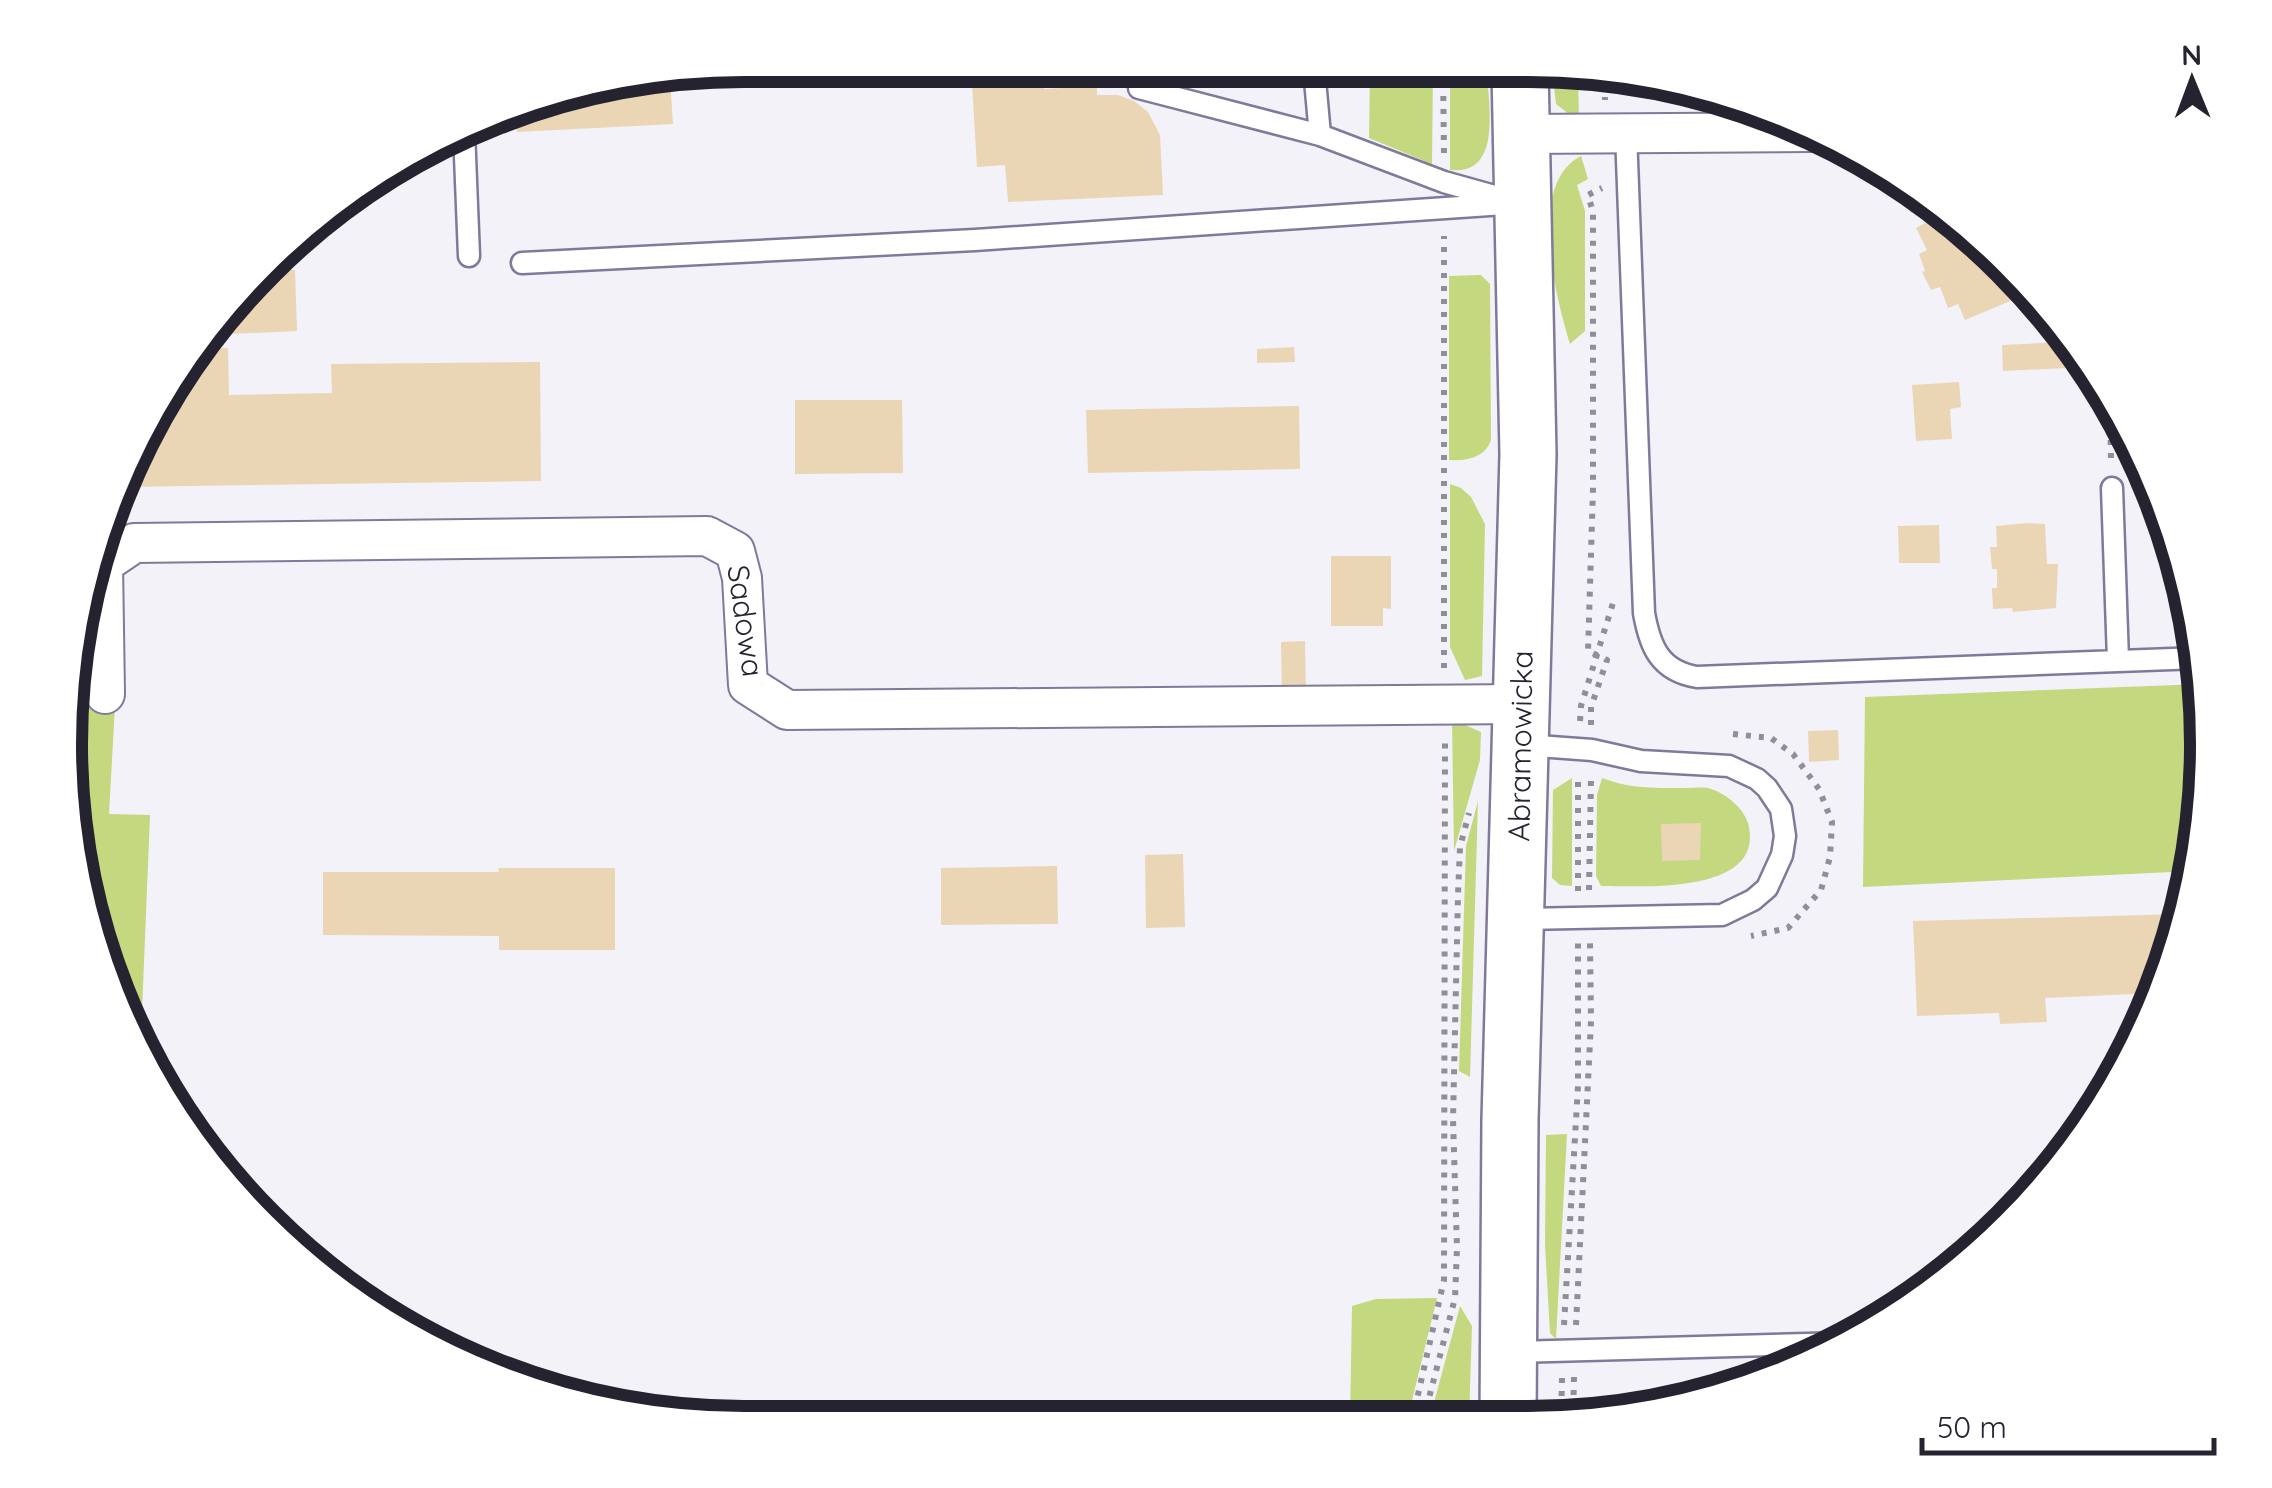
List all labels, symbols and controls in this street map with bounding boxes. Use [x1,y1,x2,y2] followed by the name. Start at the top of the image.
[2142,30,2242,130] north arrow
[2181,37,2202,72] text: N
[719,563,773,679] street label: Sadowa
[1499,650,1541,842] street label: Abramowicka
[1922,1393,2214,1455] scale bar
[1937,1408,2007,1446] text: 50 m

